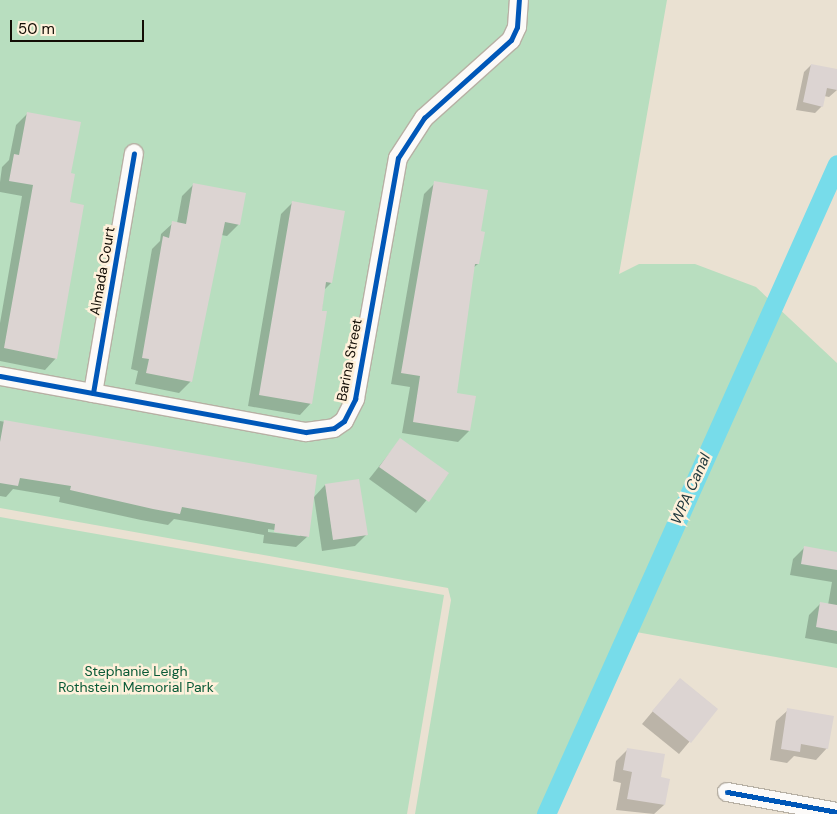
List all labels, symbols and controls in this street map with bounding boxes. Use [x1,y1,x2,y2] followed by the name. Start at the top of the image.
[12,10,146,42] scale bar
[18,19,55,39] text: 50 m
[86,225,118,317] street label: Almada Court
[333,317,365,403] street label: Barina Street
[667,451,715,527] water label: WPA Canal
[58,663,214,696] park label: Stephanie Leigh Rothstein Memorial Park

